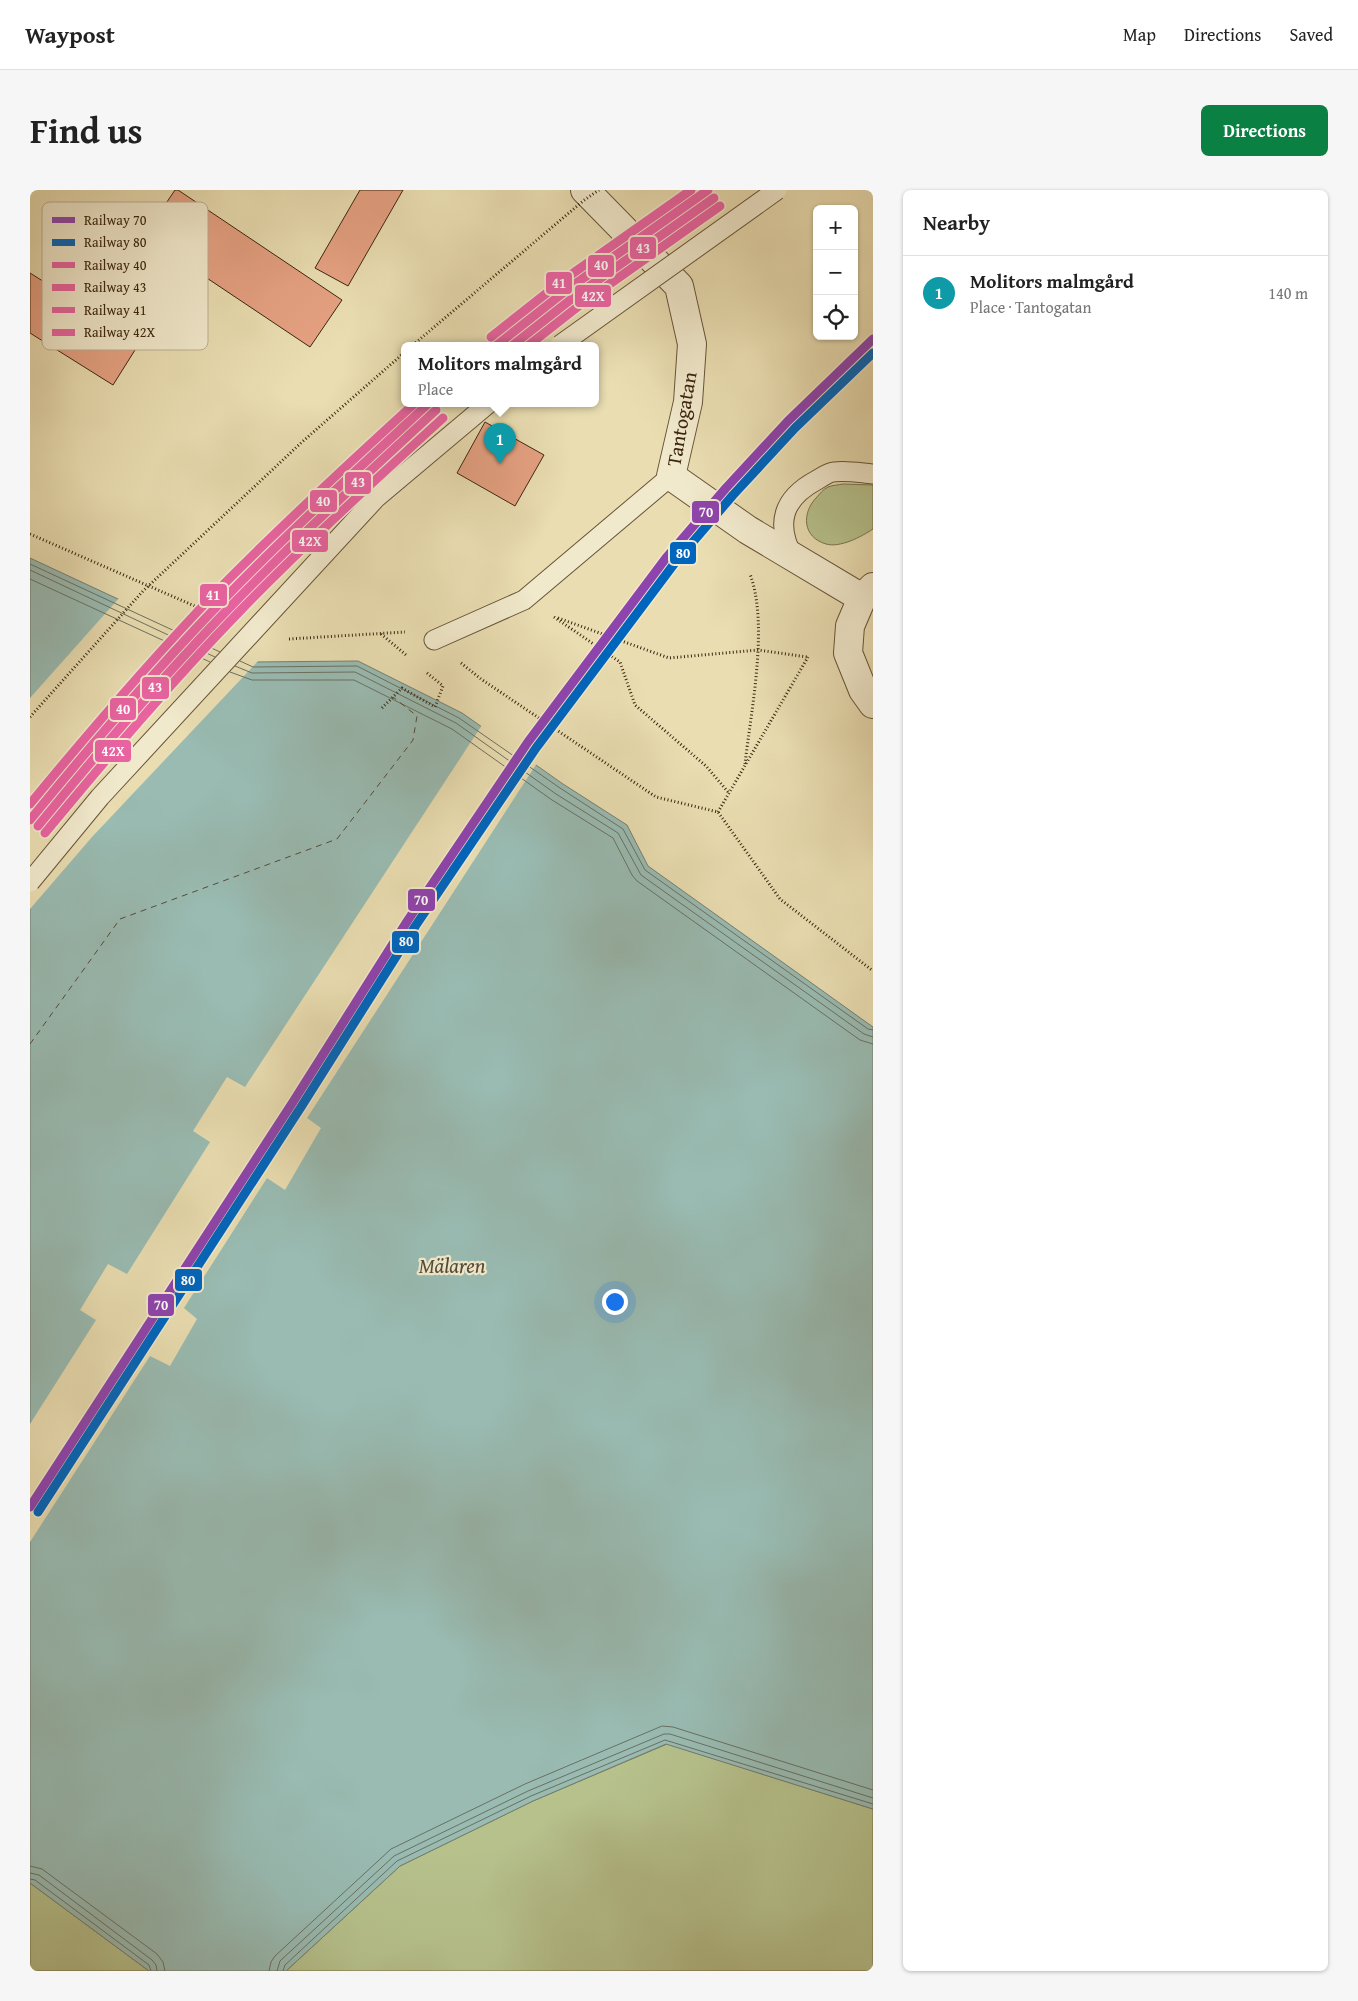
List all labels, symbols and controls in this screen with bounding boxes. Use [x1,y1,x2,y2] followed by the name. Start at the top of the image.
[25,17,115,52] text: Waypost
[1123,21,1156,48] text: Map
[1184,21,1261,48] text: Directions
[1289,21,1333,48] text: Saved
[30,105,143,156] text: Find us
[1201,105,1328,156] button: Directions
[42,202,208,350] legend
[813,205,858,340] map controls
[813,205,858,250] button: +
[923,207,990,238] text: Nearby
[84,210,147,230] text: Railway 70
[84,232,147,252] text: Railway 80
[629,236,657,260] line badge: 43
[636,238,650,258] text: 43
[813,250,858,295] button: −
[587,254,615,278] line badge: 40
[84,255,147,275] text: Railway 40
[594,255,608,275] text: 40
[970,267,1134,295] text: Molitors malmgård
[545,271,573,295] line badge: 41
[552,273,566,293] text: 41
[84,277,146,297] text: Railway 43
[935,281,943,305] text: 1
[1268,281,1308,305] text: 140 m
[574,284,612,308] line badge: 42X
[581,286,605,306] text: 42X
[813,295,858,340] button: locate
[970,295,1091,319] text: Place · Tantogatan
[84,300,146,320] text: Railway 41
[84,322,155,342] text: Railway 42X
[401,342,599,407] popup
[418,349,582,377] text: Molitors malmgård
[658,369,704,469] street label: Tantogatan
[418,377,453,401] text: Place
[484,423,516,464] pin: 1
[344,471,372,495] line badge: 43
[351,472,365,492] text: 43
[309,489,338,513] line badge: 40
[316,491,330,511] text: 40
[691,500,720,524] line badge: 70
[699,502,713,522] text: 70
[291,529,329,553] line badge: 42X
[298,531,322,551] text: 42X
[669,541,697,565] line badge: 80
[676,543,690,563] text: 80
[199,583,228,607] line badge: 41
[206,585,220,605] text: 41
[141,676,170,700] line badge: 43
[148,677,162,697] text: 43
[109,697,137,721] line badge: 40
[116,699,130,719] text: 40
[94,739,132,763] line badge: 42X
[101,741,125,761] text: 42X
[407,888,436,912] line badge: 70
[414,890,428,910] text: 70
[391,930,420,954] line badge: 80
[399,931,413,951] text: 80
[419,1250,486,1281] water label: Mälaren
[174,1268,203,1292] line badge: 80
[181,1270,195,1290] text: 80
[602,1289,628,1315] your location
[147,1293,175,1317] line badge: 70
[154,1295,168,1315] text: 70

